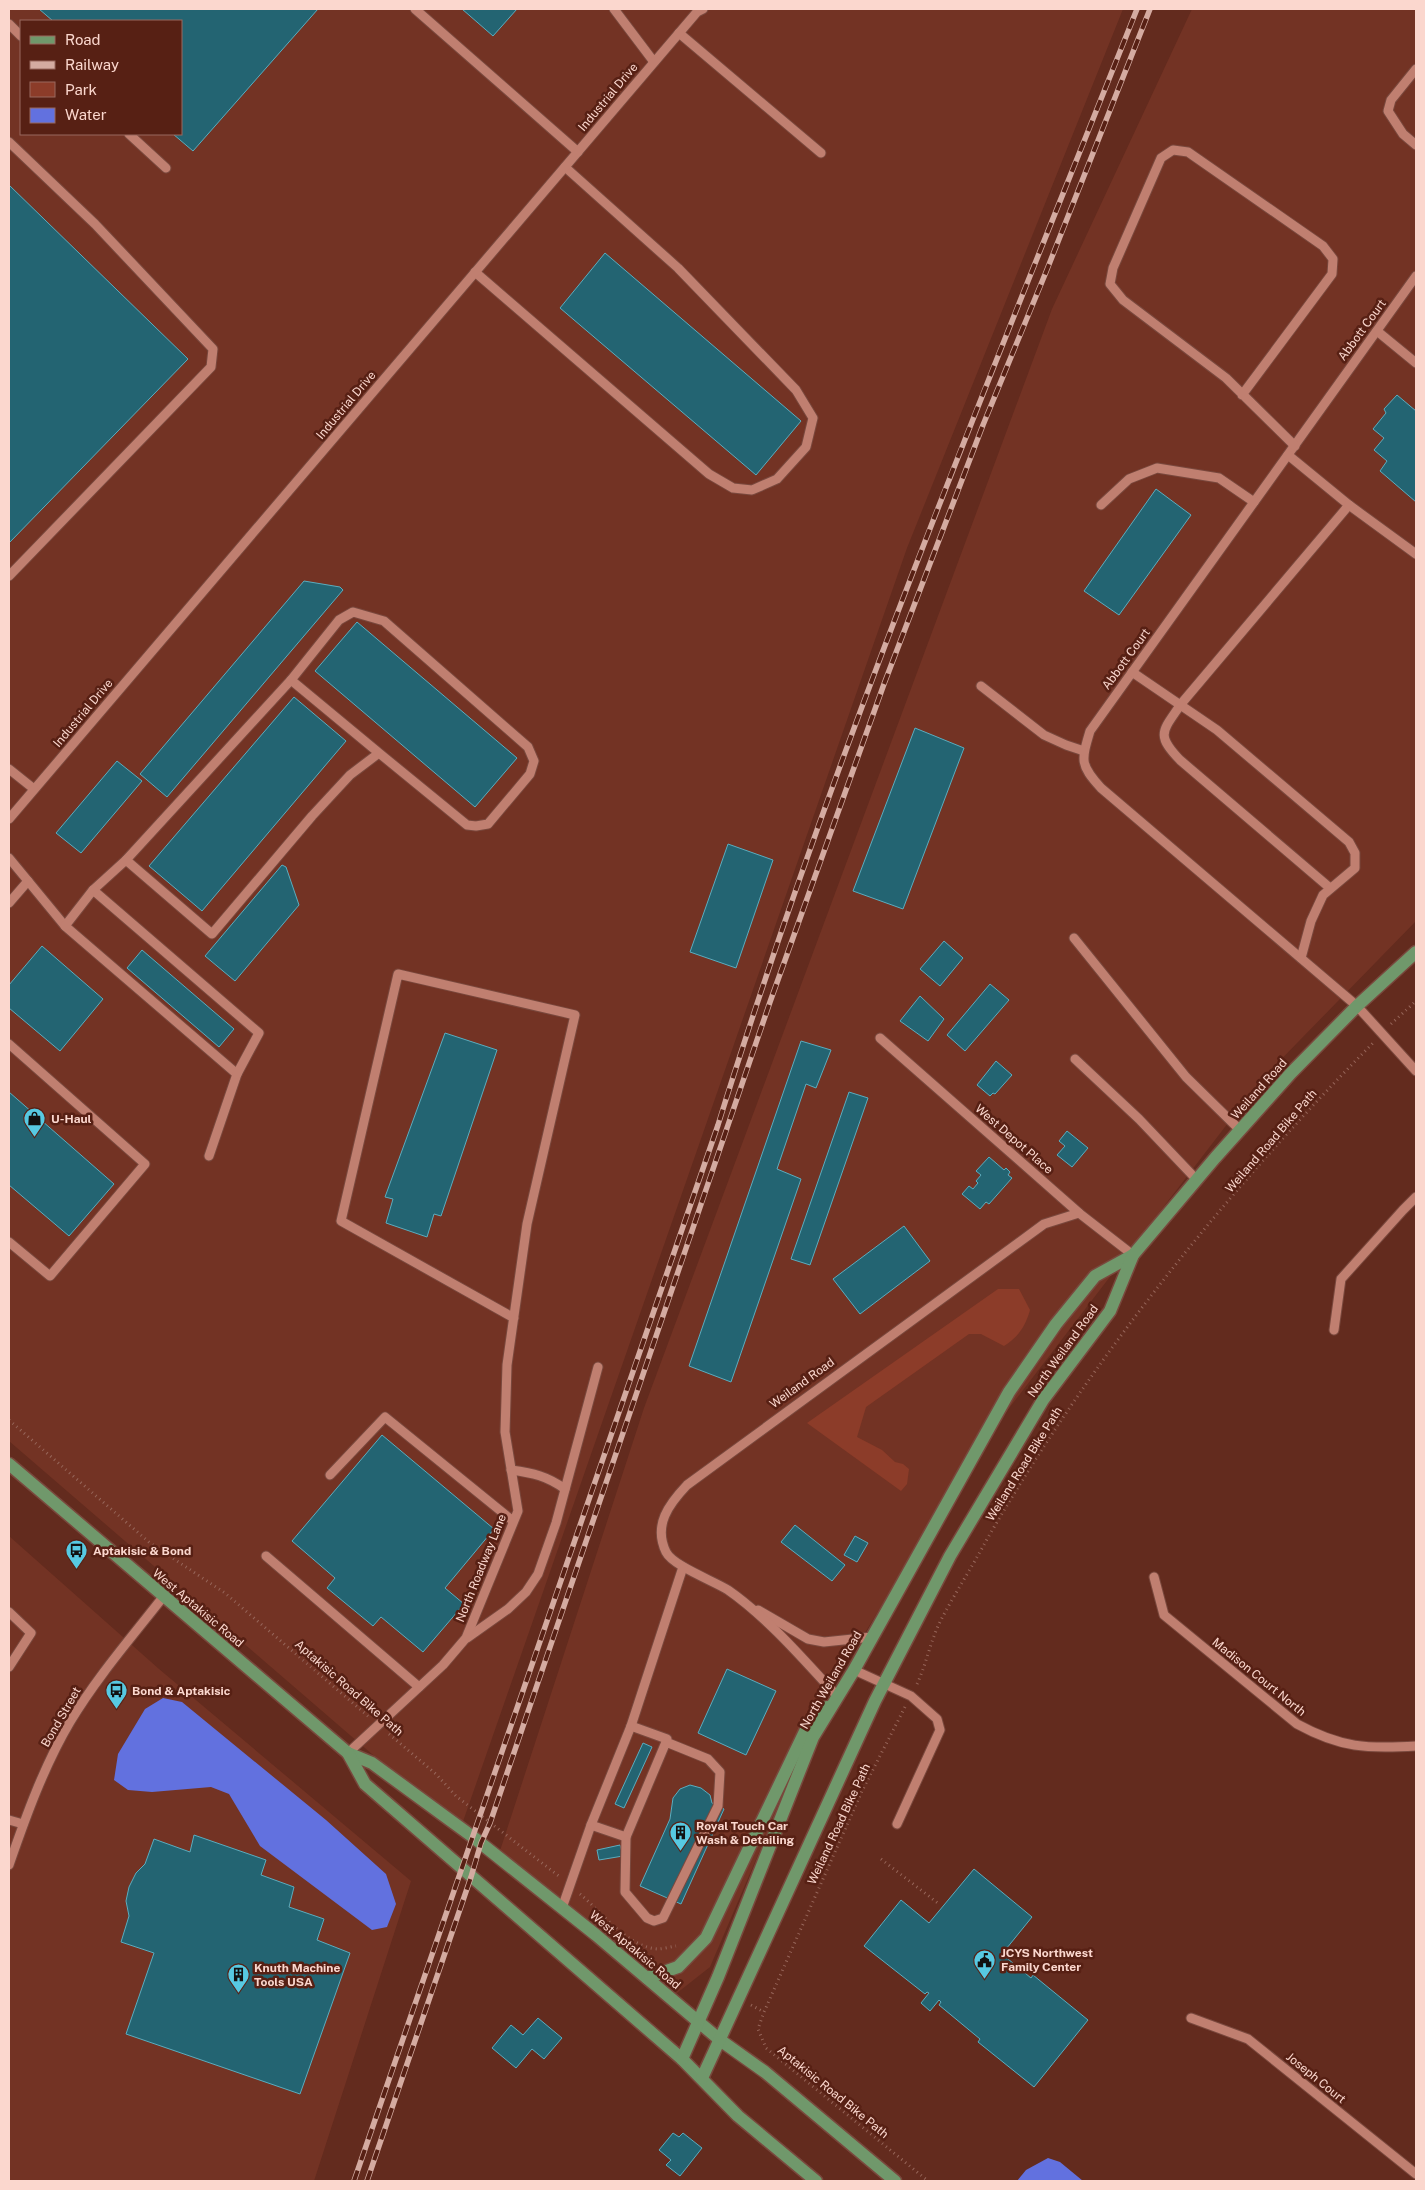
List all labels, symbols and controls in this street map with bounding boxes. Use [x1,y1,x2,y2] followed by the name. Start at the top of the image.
[20,20,182,135] legend
[65,31,101,48] text: Road
[65,56,119,73] text: Railway
[575,60,641,134] street label: Industrial Drive
[65,81,97,98] text: Park
[65,106,107,123] text: Water
[1335,296,1389,363] street label: Abbott Court
[313,368,379,442] street label: Industrial Drive
[1099,625,1153,692] street label: Abbott Court
[50,676,116,750] street label: Industrial Drive
[1228,1056,1290,1122] street label: Weiland Road
[1222,1087,1320,1195] street label: Weiland Road Bike Path
[972,1101,1056,1177] street label: West Depot Place
[23,1107,47,1138] shop icon: U-Haul
[51,1112,92,1126] place label: U-Haul
[1025,1302,1101,1400] street label: North Weiland Road
[767,1355,837,1411] street label: Weiland Road
[983,1404,1065,1524] street label: Weiland Road Bike Path
[453,1512,509,1624] street label: North Roadway Lane
[65,1539,89,1570] bus stop icon: Aptakisic & Bond
[93,1544,191,1558] place label: Aptakisic & Bond
[150,1566,246,1650] street label: West Aptakisic Road
[797,1628,865,1732] street label: North Weiland Road
[1209,1635,1309,1719] street label: Madison Court North
[292,1637,406,1739] street label: Aptakisic Road Bike Path
[104,1679,128,1710] bus stop icon: Bond & Aptakisic
[38,1684,84,1749] street label: Bond Street
[132,1684,231,1698] place label: Bond & Aptakisic
[805,1761,873,1887] street label: Weiland Road Bike Path
[696,1819,795,1847] place label: Royal Touch Car Wash & Detailing
[668,1821,692,1852] building icon: Royal Touch Car Wash & Detailing
[587,1908,683,1992] street label: West Aptakisic Road
[1001,1946,1093,1974] place label: JCYS Northwest Family Center
[973,1948,997,1979] public building icon: JCYS Northwest Family Center
[254,1961,340,1989] place label: Knuth Machine Tools USA
[226,1963,250,1994] building icon: Knuth Machine Tools USA
[775,2043,891,2141] street label: Aptakisic Road Bike Path
[1283,2050,1349,2106] street label: Joseph Court

